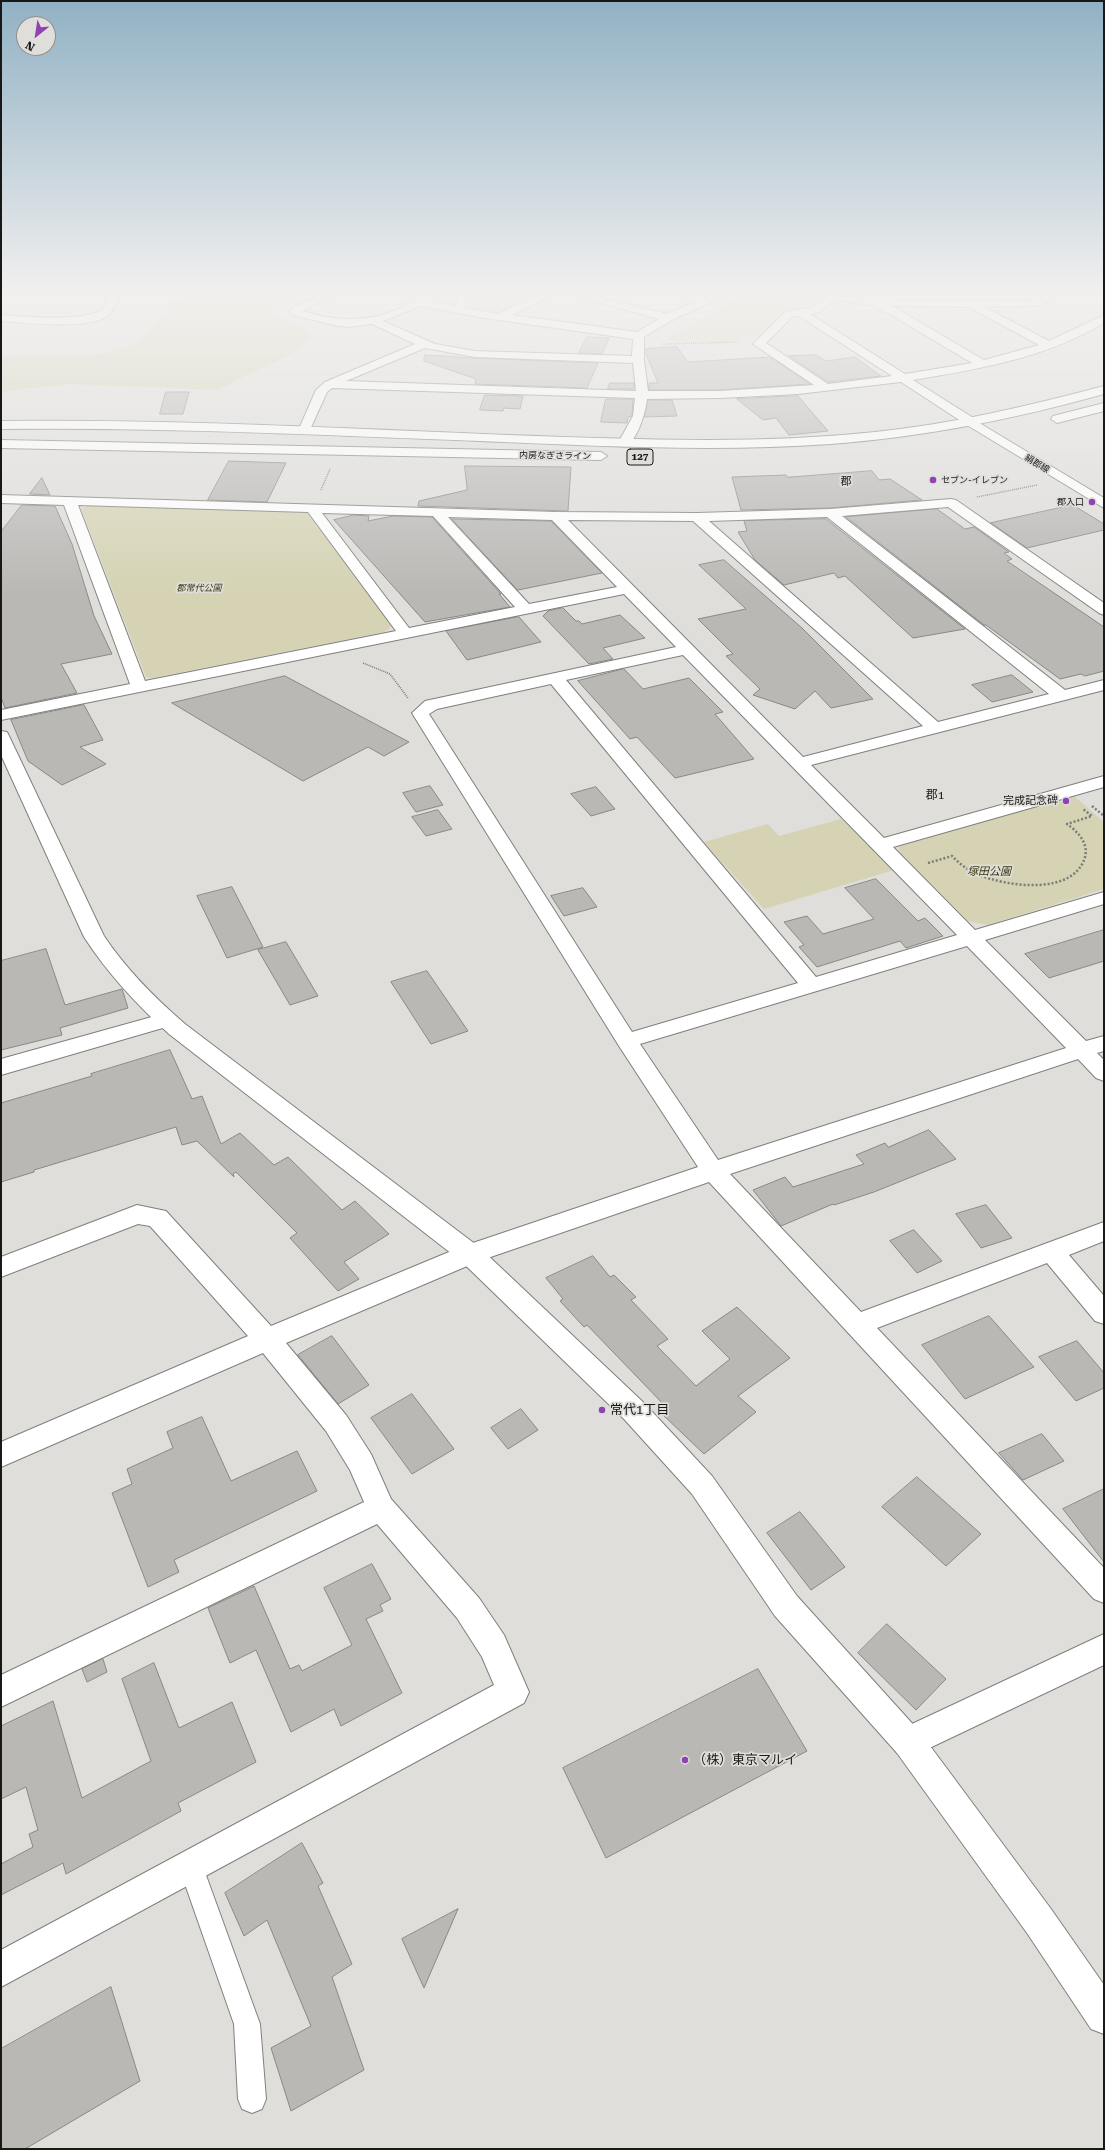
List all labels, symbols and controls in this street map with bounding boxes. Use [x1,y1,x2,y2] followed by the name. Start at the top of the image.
[16,16,56,56] north arrow
[23,38,37,54] text: N
[627,449,653,465] road number: 127
[519,450,591,462] street label: 内房なぎさライン
[1023,452,1051,476] street label: 絹郡線
[841,475,851,489] district label: 郡
[928,475,938,485] marker: セブン-イレブン
[941,475,1008,485] place label: セブン-イレブン
[1057,497,1084,507] place label: 郡入口
[1087,497,1097,507] marker: 郡入口
[177,583,221,593] park label: 郡常代公園
[926,788,944,802] district label: 郡1
[1003,794,1058,808] place label: 完成記念碑
[1061,796,1071,806] marker: 完成記念碑
[967,865,1011,879] park label: 塚田公園
[610,1402,669,1418] place label: 常代1丁目
[597,1405,607,1415] marker: 常代1丁目
[693,1752,797,1768] place label: （株）東京マルイ
[680,1755,690,1765] marker: （株）東京マルイ

